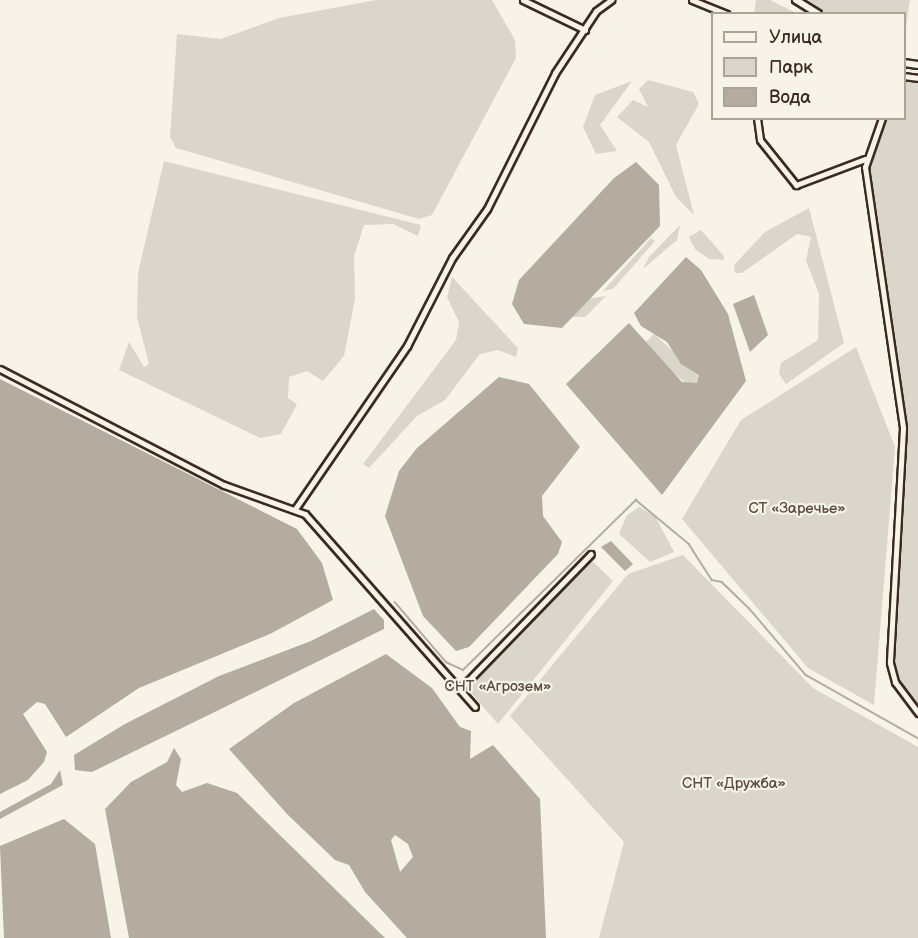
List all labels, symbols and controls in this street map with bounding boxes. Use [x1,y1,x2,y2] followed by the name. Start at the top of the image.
[711,12,906,120] legend
[769,27,822,48] text: Улица
[769,57,813,78] text: Парк
[769,87,811,108] text: Вода
[748,500,846,518] park label: СТ «Заречье»
[445,678,551,696] park label: СНТ «Агрозем»
[682,775,786,793] park label: СНТ «Дружба»

